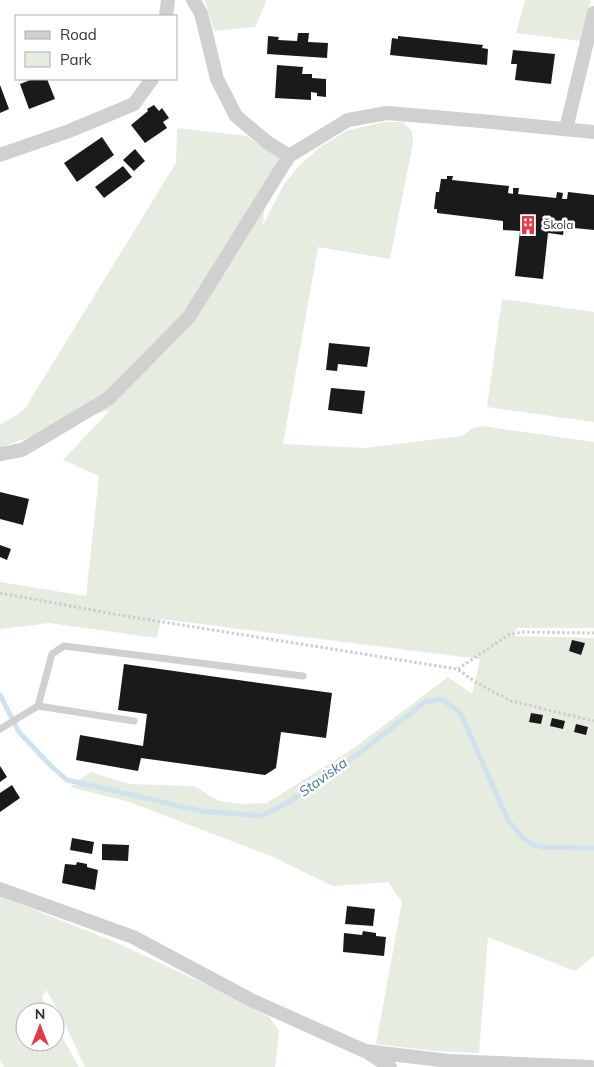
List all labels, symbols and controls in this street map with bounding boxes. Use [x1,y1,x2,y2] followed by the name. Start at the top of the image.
[15,15,178,80] legend
[60,25,97,44] text: Road
[60,50,92,69] text: Park
[517,214,539,236] building icon: Škola
[543,217,573,232] place label: Škola
[295,753,351,801] water label: Staviska
[15,1002,65,1052] north arrow
[35,1005,45,1023] text: N

